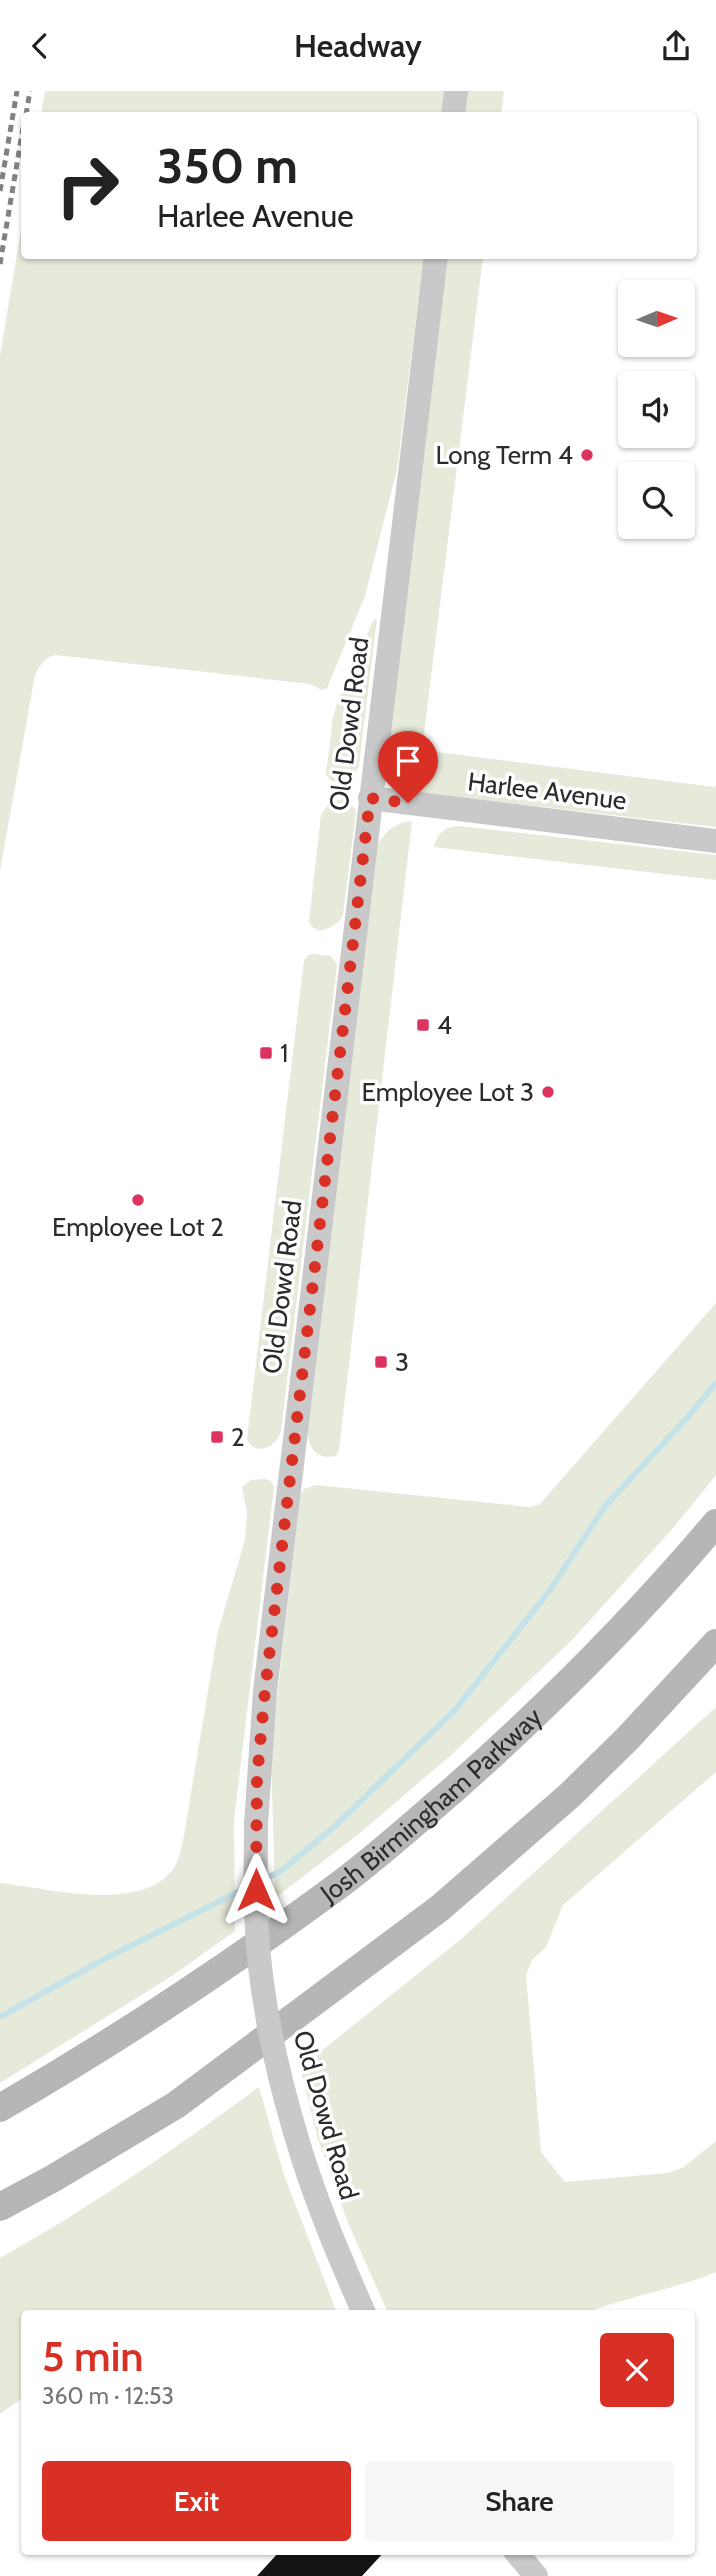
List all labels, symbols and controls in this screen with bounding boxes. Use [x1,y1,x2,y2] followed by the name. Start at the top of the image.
[294,26,422,65] text: Headway
[21,27,59,65] icon: back
[657,27,695,65] icon: share
[157,136,298,195] text: 350 m
[42,140,133,231] icon: right
[157,196,354,235] text: Harlee Avenue
[618,280,695,357] north arrow
[618,280,695,539] map controls
[618,371,695,448] button: sound
[436,439,573,471] place label: Long Term 4
[579,447,595,463] marker: Long Term 4
[618,462,695,539] button: search
[322,635,376,813] street label: Old Dowd Road
[378,731,438,803] pin
[389,742,427,780] icon: arrive
[466,765,628,817] street label: Harlee Avenue
[437,1009,452,1041] place label: 4
[415,1017,431,1033] marker: 4
[280,1037,288,1069] place label: 1
[258,1045,274,1061] marker: 1
[362,1076,534,1108] place label: Employee Lot 3
[540,1084,556,1100] marker: Employee Lot 3
[130,1192,146,1208] marker: Employee Lot 2
[255,1198,309,1376] street label: Old Dowd Road
[52,1211,224,1243] place label: Employee Lot 2
[395,1346,409,1378] place label: 3
[373,1354,389,1370] marker: 3
[231,1421,245,1453] place label: 2
[209,1429,225,1445] marker: 2
[313,1701,549,1910] street label: Josh Birmingham Parkway
[219,1853,293,1927] position arrow
[287,2027,365,2203] street label: Old Dowd Road
[42,2330,144,2382] text: 5 min
[600,2333,674,2407] button: close
[42,2382,174,2410] text: 360 m · 12:53
[42,2461,351,2541] button: Exit
[365,2461,674,2541] button: Share

